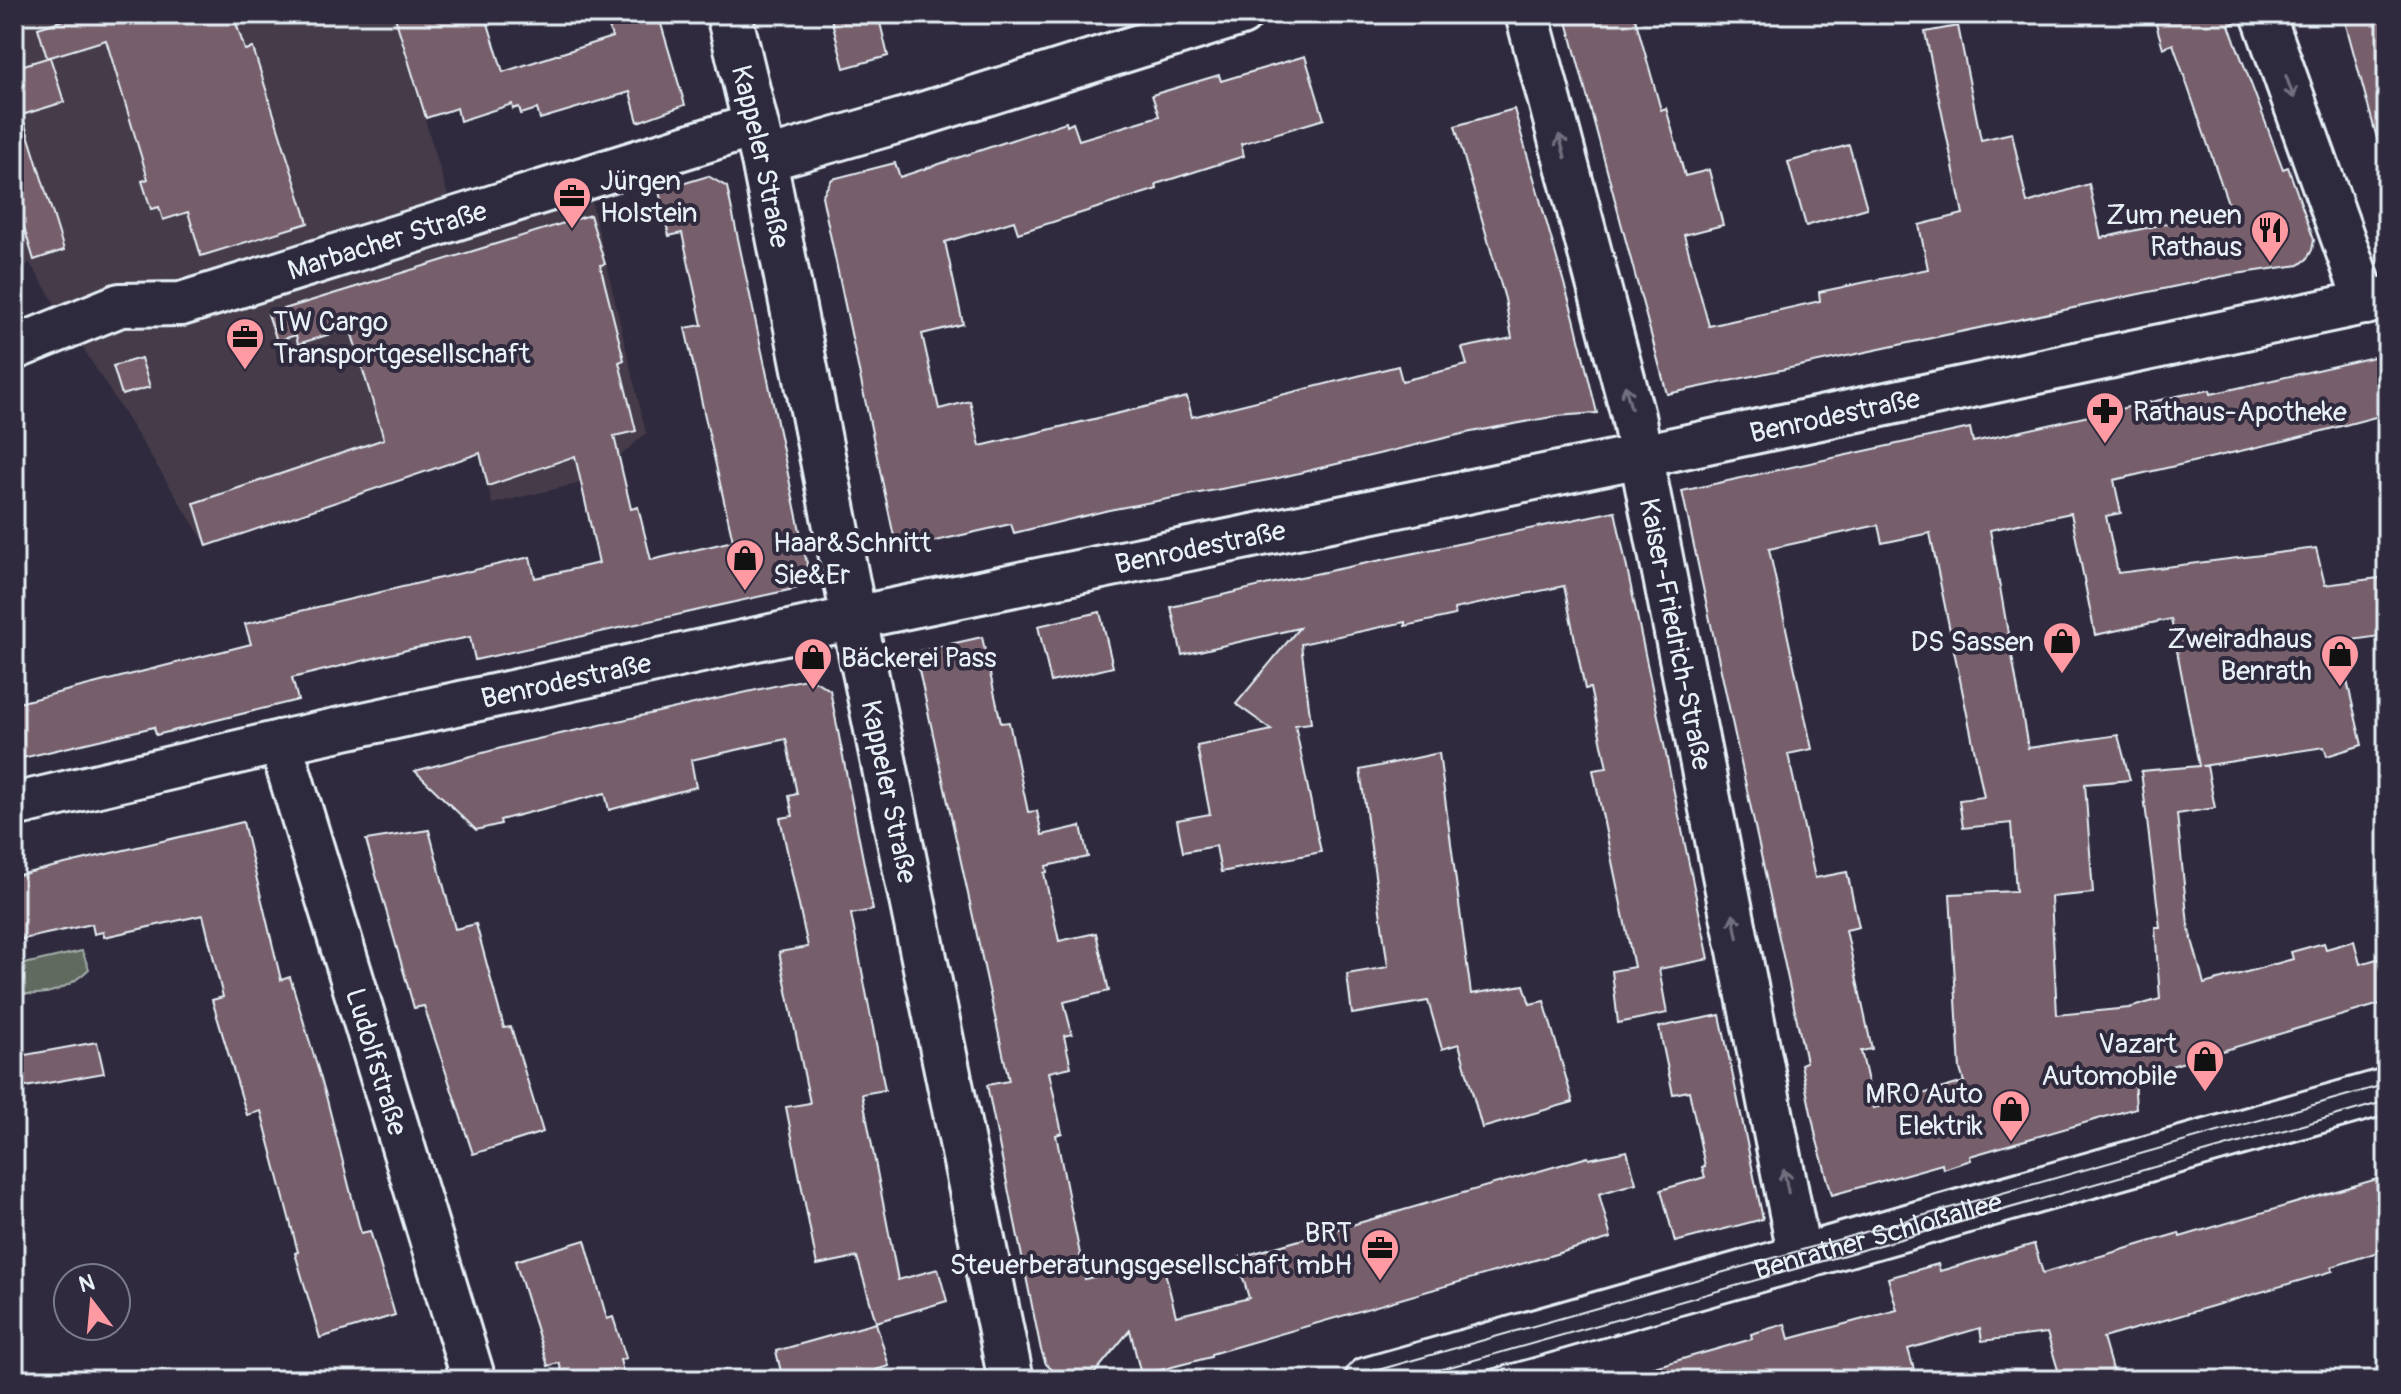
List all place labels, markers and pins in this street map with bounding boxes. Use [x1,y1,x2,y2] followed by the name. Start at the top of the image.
[600,164,698,231] place label: Jürgen Holstein
[551,175,593,230] office icon: Jürgen Holstein
[2106,198,2242,265] place label: Zum neuen Rathaus
[2249,209,2291,264] restaurant icon: Zum neuen Rathaus
[273,305,531,372] place label: TW Cargo Transportgesellschaft
[224,316,266,371] office icon: TW Cargo Transportgesellschaft
[2084,390,2126,445] pharmacy icon: Rathaus-Apotheke
[2133,395,2347,430] place label: Rathaus-Apotheke
[773,526,932,593] place label: Haar&Schnitt Sie&Er
[724,537,766,592] shop icon: Haar&Schnitt Sie&Er
[2041,620,2083,675] shop icon: DS Sassen
[2167,622,2312,689] place label: Zweiradhaus Benrath
[1911,625,2034,660] place label: DS Sassen
[2319,633,2361,688] shop icon: Zweiradhaus Benrath
[792,636,834,691] shop icon: Bäckerei Pass
[841,641,997,676] place label: Bäckerei Pass
[2041,1027,2178,1094] place label: Vazart Automobile
[2184,1038,2226,1093] shop icon: Vazart Automobile
[1865,1077,1983,1144] place label: MRO Auto Elektrik
[1990,1088,2032,1143] shop icon: MRO Auto Elektrik
[950,1216,1352,1283] place label: BRT Steuerberatungsgesellschaft mbH
[1359,1227,1401,1282] office icon: BRT Steuerberatungsgesellschaft mbH

